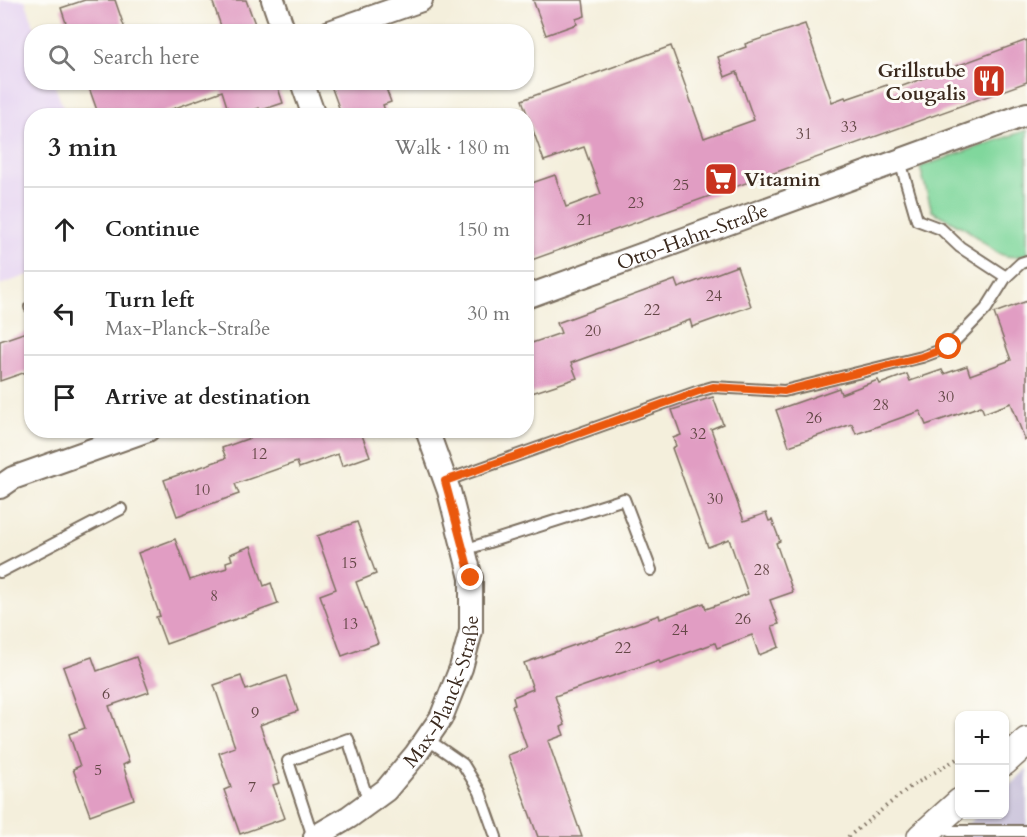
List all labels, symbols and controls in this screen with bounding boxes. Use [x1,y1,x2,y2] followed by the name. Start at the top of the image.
[24,24,534,90] search box
[45,41,78,74] icon: search
[93,42,200,72] text: Search here
[877,57,966,107] place label: Grillstube Cougalis
[971,63,1007,99] restaurant icon: Grillstube Cougalis
[841,116,857,138] house number: 33
[796,123,812,145] house number: 31
[48,130,117,165] text: 3 min
[395,134,510,161] text: Walk · 180 m
[703,161,739,197] supermarket icon: Vitamin
[744,166,820,193] place label: Vitamin
[673,174,689,196] house number: 25
[628,192,644,214] house number: 23
[613,197,772,277] street label: Otto-Hahn-Straße
[577,209,593,231] house number: 21
[48,213,81,246] icon: ahead
[105,214,200,244] text: Continue
[457,216,510,243] text: 150 m
[105,285,194,315] text: Turn left
[706,285,722,307] house number: 24
[48,297,81,330] icon: left
[644,299,660,321] house number: 22
[467,300,510,327] text: 30 m
[105,315,270,342] text: Max-Planck-Straße
[585,320,601,342] house number: 20
[935,333,961,359] route start
[48,381,81,414] icon: arrive
[105,382,310,412] text: Arrive at destination
[938,386,954,408] house number: 30
[873,394,889,416] house number: 28
[806,407,822,429] house number: 26
[690,423,706,445] house number: 32
[251,443,267,465] house number: 12
[194,479,210,501] house number: 10
[707,488,723,510] house number: 30
[341,552,357,574] house number: 15
[754,559,770,581] house number: 28
[457,564,483,590] route end
[210,585,218,607] house number: 8
[735,608,751,630] house number: 26
[342,613,358,635] house number: 13
[397,615,485,774] street label: Max-Planck-Straße
[672,619,688,641] house number: 24
[615,637,631,659] house number: 22
[102,683,110,705] house number: 6
[251,702,259,724] house number: 9
[955,711,1009,819] map controls
[955,711,1009,765] button: +
[94,759,102,781] house number: 5
[955,765,1009,819] button: −
[248,776,256,798] house number: 7

